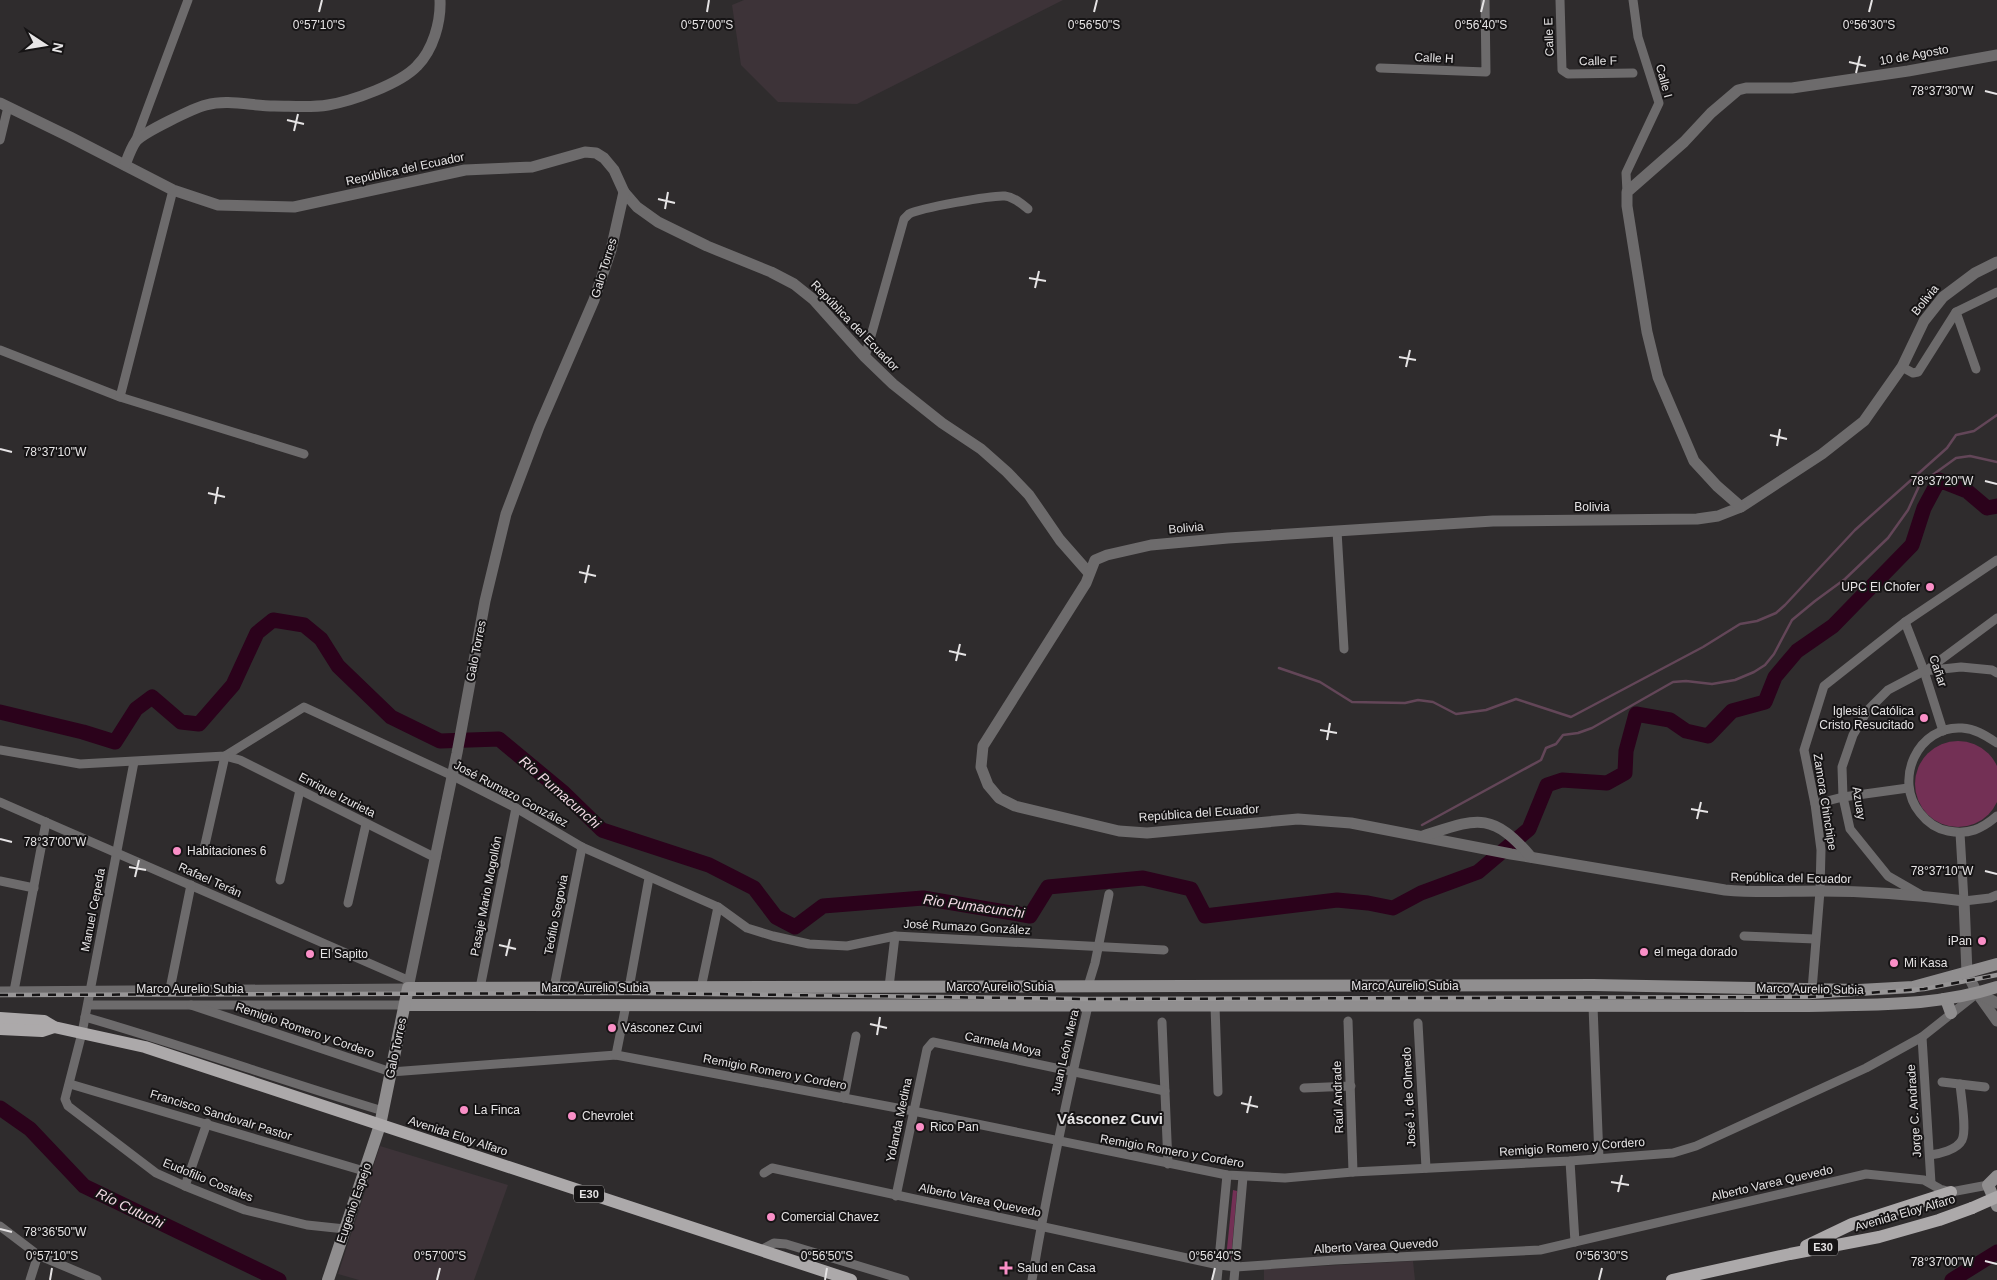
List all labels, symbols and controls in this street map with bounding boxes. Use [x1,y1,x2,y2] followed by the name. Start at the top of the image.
[1541,17,1557,57] street label: Calle E
[293,18,345,32] text: 0°57'10"S
[681,18,733,32] text: 0°57'00"S
[1068,18,1120,32] text: 0°56'50"S
[1455,18,1507,32] text: 0°56'40"S
[1843,18,1895,32] text: 0°56'30"S
[20,20,70,70] north arrow
[49,41,67,54] text: N
[1878,42,1950,68] street label: 10 de Agosto
[1414,50,1454,66] street label: Calle H
[1579,54,1617,68] street label: Calle F
[1653,63,1675,99] street label: Calle I
[1911,84,1974,98] text: 78°37'30"W
[344,150,466,188] street label: República del Ecuador
[588,236,620,300] street label: Galo Torres
[808,278,902,374] street label: República del Ecuador
[1908,282,1942,318] street label: Bolivia
[24,445,87,459] text: 78°37'10"W
[1911,474,1974,488] text: 78°37'20"W
[1574,500,1610,514] street label: Bolivia
[1168,519,1205,537] street label: Bolivia
[1841,580,1920,594] place label: UPC El Chofer
[1924,581,1936,593] marker: UPC El Chofer
[463,619,489,683] street label: Galo Torres
[1926,653,1950,689] street label: Cañar
[1819,704,1914,732] place label: Iglesia Católica Cristo Resucitado
[1918,712,1930,724] marker: Iglesia Católica Cristo Resucitado
[1810,752,1840,852] street label: Zamora Chinchipe
[516,753,604,832] water label: Rio Pumacunchi
[451,758,571,830] street label: José Rumazo González
[296,770,378,820] street label: Enrique Izurieta
[1849,785,1869,821] street label: Azuay
[1138,802,1260,824] street label: República del Ecuador
[24,835,87,849] text: 78°37'00"W
[467,835,505,957] street label: Pasaje Mario Mogollón
[187,844,267,858] place label: Habitaciones 6
[171,845,183,857] marker: Habitaciones 6
[176,860,244,900] street label: Rafael Terán
[1911,864,1974,878] text: 78°37'10"W
[78,867,108,953] street label: Manuel Cepeda
[1731,870,1851,886] street label: República del Ecuador
[541,873,571,956] street label: Teófilo Segovia
[922,891,1026,921] water label: Rio Pumacunchi
[903,917,1031,937] street label: José Rumazo González
[1948,934,1972,948] place label: iPan
[1976,935,1988,947] marker: iPan
[1654,945,1738,959] place label: el mega dorado
[1638,946,1650,958] marker: el mega dorado
[320,947,368,961] place label: El Sapito
[304,948,316,960] marker: El Sapito
[1904,956,1948,970] place label: Mi Kasa
[1888,957,1900,969] marker: Mi Kasa
[1351,979,1459,993] street label: Marco Aurelio Subia
[946,980,1054,994] street label: Marco Aurelio Subia
[541,981,649,995] street label: Marco Aurelio Subia
[1756,981,1864,997] street label: Marco Aurelio Subia
[136,982,244,996] street label: Marco Aurelio Subia
[234,1000,377,1060] street label: Remigio Romero y Cordero
[1048,1008,1082,1096] street label: Juan León Mera
[383,1016,409,1080] street label: Galo Torres
[622,1021,702,1035] place label: Vásconez Cuvi
[606,1022,618,1034] marker: Vásconez Cuvi
[963,1029,1043,1059] street label: Carmela Moya
[1399,1046,1419,1147] street label: José J. de Olmedo
[702,1051,848,1093] street label: Remigio Romero y Cordero
[1330,1060,1346,1134] street label: Raúl Andrade
[1904,1064,1924,1158] street label: Jorge C. Andrade
[883,1076,915,1163] street label: Yolanda Medina
[148,1087,294,1143] street label: Francisco Sandovalr Pastor
[474,1103,520,1117] place label: La Finca
[458,1104,470,1116] marker: La Finca
[582,1109,634,1123] place label: Chevrolet
[566,1110,578,1122] marker: Chevrolet
[1057,1110,1163,1127] district label: Vásconez Cuvi
[406,1113,510,1159] street label: Avenida Eloy Alfaro
[930,1120,979,1134] place label: Rico Pan
[914,1121,926,1133] marker: Rico Pan
[1099,1131,1245,1171] street label: Remigio Romero y Cordero
[1499,1135,1646,1159] street label: Remigio Romero y Cordero
[161,1156,255,1204] street label: Eudofilio Costales
[334,1161,374,1245] street label: Eugenio Espejo
[1710,1162,1835,1204] street label: Alberto Varea Quevedo
[918,1180,1043,1220] street label: Alberto Varea Quevedo
[94,1185,167,1232] water label: Río Cutuchi
[574,1186,604,1202] road number: E30
[1853,1192,1957,1234] street label: Avenida Eloy Alfaro
[781,1210,879,1224] place label: Comercial Chavez
[765,1211,777,1223] marker: Comercial Chavez
[24,1225,87,1239] text: 78°36'50"W
[1313,1236,1439,1256] street label: Alberto Varea Quevedo
[1808,1238,1838,1256] road number: E30
[26,1249,78,1263] text: 0°57'10"S
[414,1249,466,1263] text: 0°57'00"S
[801,1249,853,1263] text: 0°56'50"S
[1189,1249,1241,1263] text: 0°56'40"S
[1576,1249,1628,1263] text: 0°56'30"S
[1911,1255,1974,1269] text: 78°37'00"W
[999,1261,1013,1275] marker: Salud en Casa
[1017,1261,1096,1275] place label: Salud en Casa

